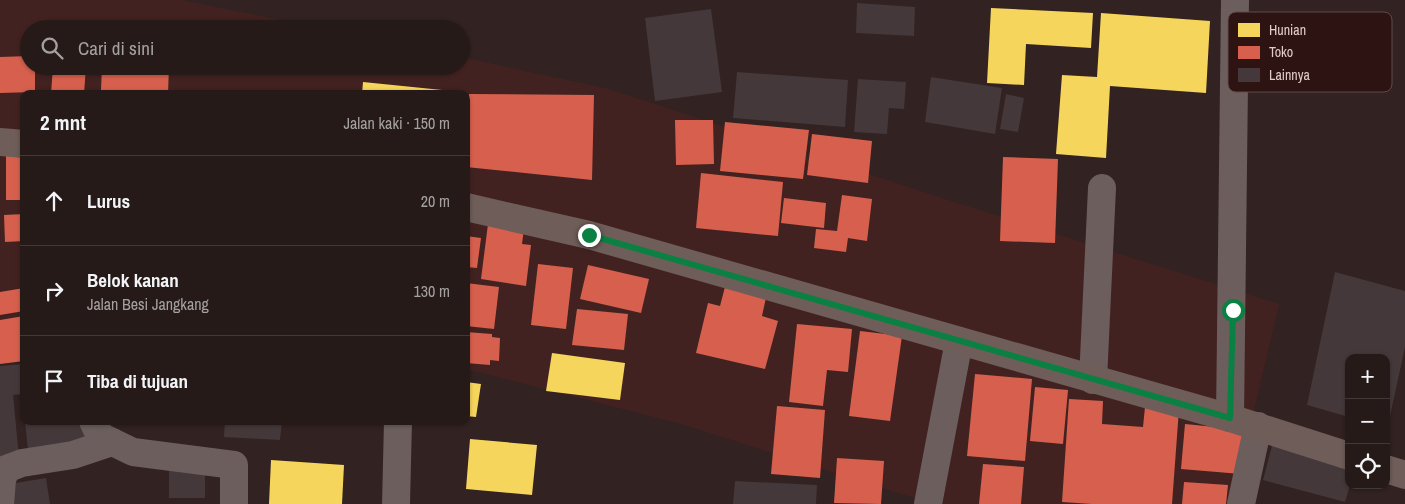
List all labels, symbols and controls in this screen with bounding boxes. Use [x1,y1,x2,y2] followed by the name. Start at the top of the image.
[1228,12,1392,92] legend
[20,20,470,75] search box
[1269,21,1306,39] text: Hunian
[38,34,66,62] icon: search
[78,35,154,61] text: Cari di sini
[1269,43,1293,61] text: Toko
[1269,66,1310,84] text: Lainnya
[40,108,86,137] text: 2 mnt
[344,112,450,134] text: Jalan kaki · 150 m
[40,187,68,215] icon: ahead
[87,188,130,214] text: Lurus
[421,190,450,212] text: 20 m
[578,224,601,247] route end
[87,267,179,293] text: Belok kanan
[40,277,68,305] icon: right
[414,280,450,302] text: 130 m
[87,293,209,315] text: Jalan Besi Jangkang
[1222,299,1245,322] route start
[1345,354,1390,489] map controls
[1345,354,1390,399] button: +
[40,367,68,395] icon: arrive
[87,368,188,394] text: Tiba di tujuan
[1345,399,1390,444] button: −
[1345,444,1390,489] button: locate

